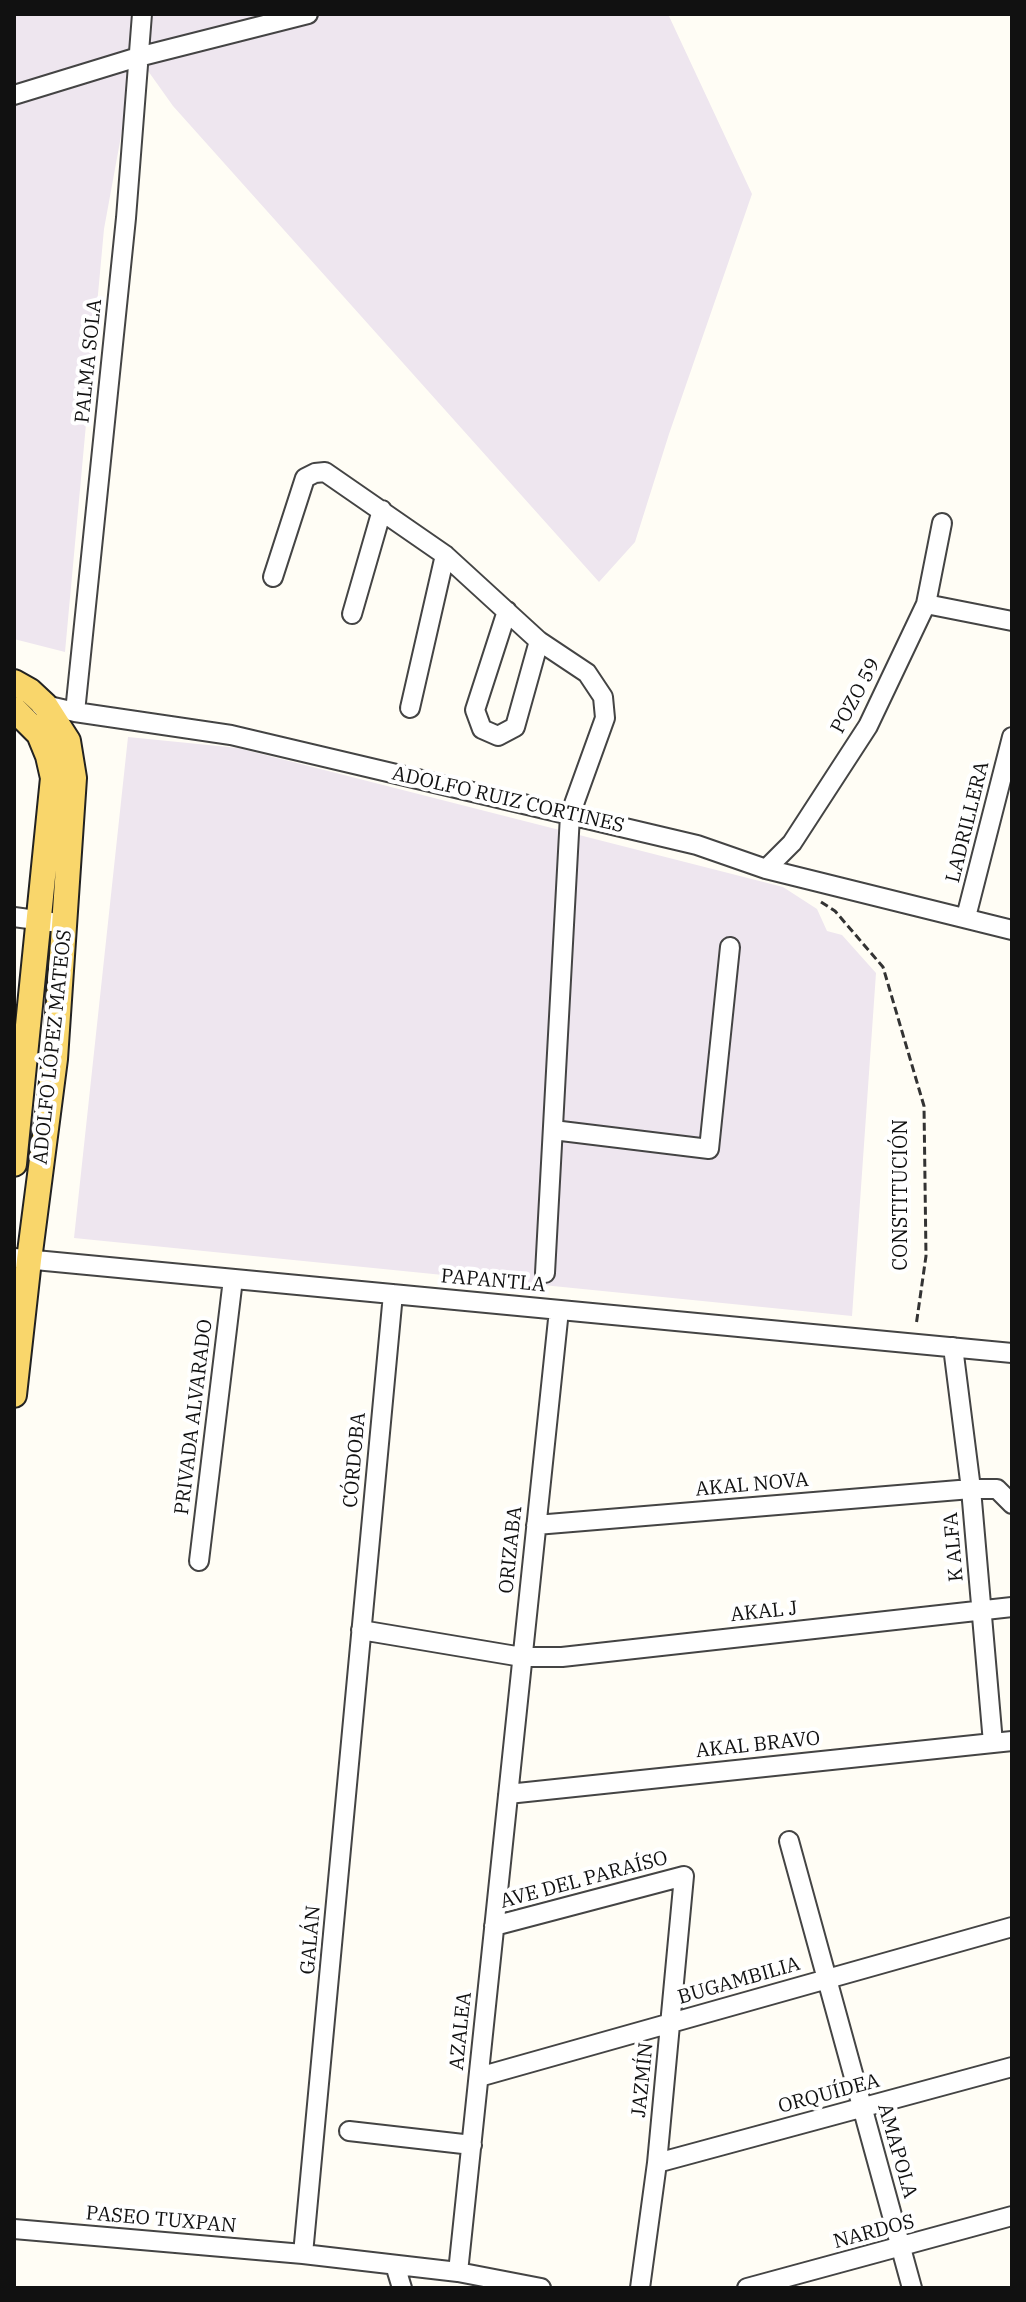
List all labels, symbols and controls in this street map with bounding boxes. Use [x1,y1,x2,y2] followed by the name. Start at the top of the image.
[71,298,107,424] street label: PALMA SOLA
[826,654,886,738] street label: POZO 59
[941,759,995,885] street label: LADRILLERA
[390,762,626,838] street label: ADOLFO RUIZ CORTINES
[29,928,77,1166] street label: ADOLFO LÓPEZ MATEOS
[889,1119,913,1271] street label: CONSTITUCIÓN
[440,1264,546,1298] street label: PAPANTLA
[170,1318,218,1516] street label: PRIVADA ALVARADO
[339,1411,371,1509] street label: CÓRDOBA
[694,1468,810,1502] street label: AKAL NOVA
[494,1505,528,1595] street label: ORIZABA
[939,1511,969,1583] street label: K ALFA
[729,1597,799,1627] street label: AKAL J
[695,1727,821,1763] street label: AKAL BRAVO
[498,1846,670,1914] street label: AVE DEL PARAÍSO
[296,1904,326,1976] street label: GALÁN
[675,1952,803,2010] street label: BUGAMBILIA
[445,1991,477,2071] street label: AZALEA
[627,2041,659,2119] street label: JAZMÍN
[776,2069,882,2119] street label: ORQUÍDEA
[872,2101,922,2201] street label: AMAPOLA
[85,2201,237,2239] street label: PASEO TUXPAN
[831,2210,917,2254] street label: NARDOS

